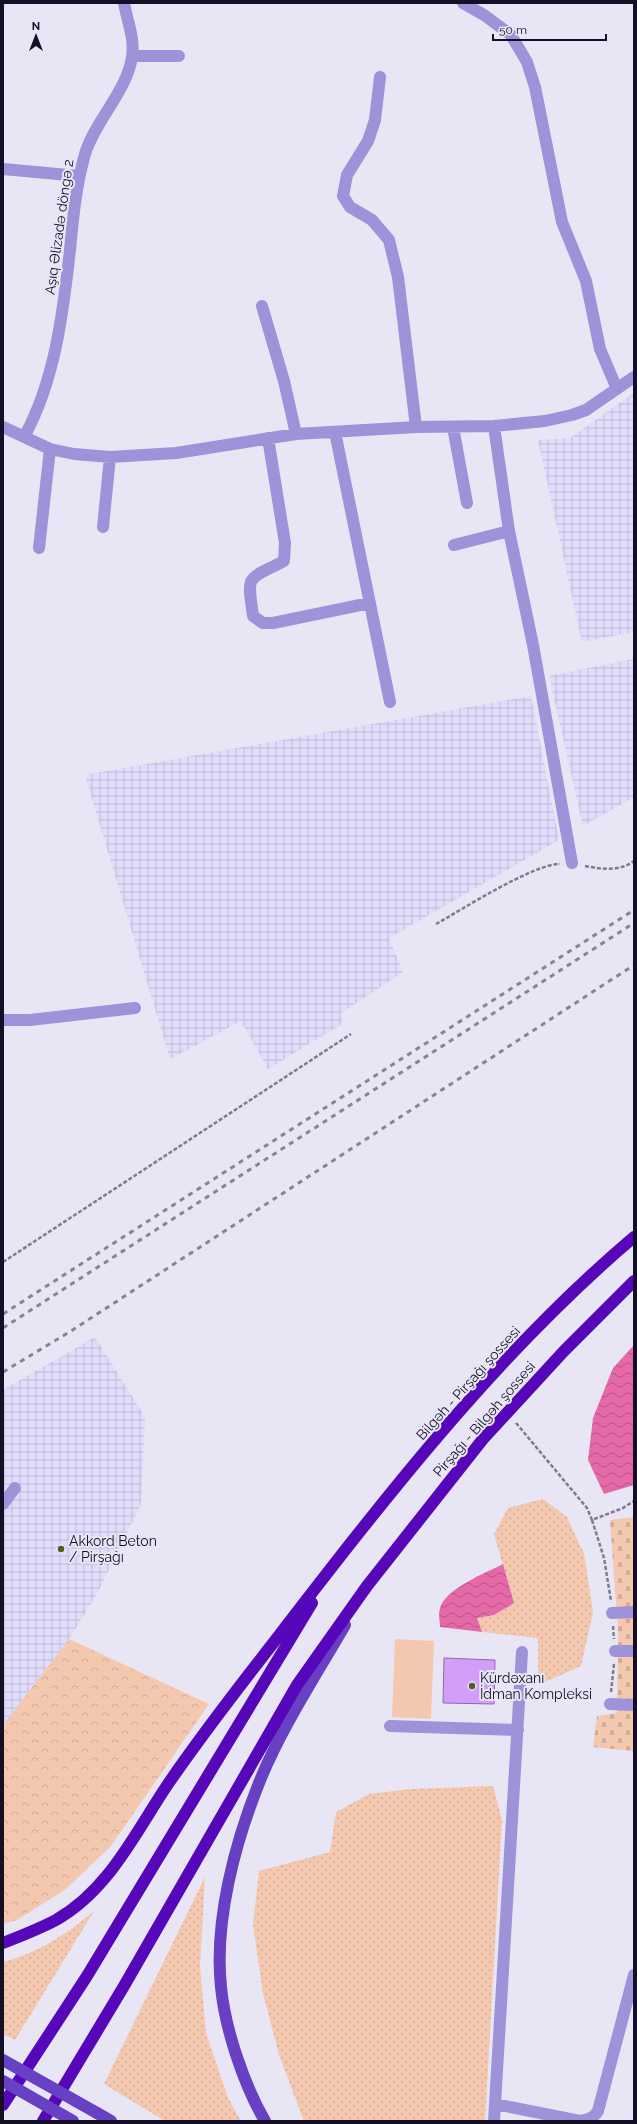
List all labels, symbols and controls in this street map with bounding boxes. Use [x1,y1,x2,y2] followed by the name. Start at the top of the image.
[16,16,56,56] north arrow
[493,16,606,42] scale bar
[32,20,40,33] text: N
[499,23,527,37] text: 50 m
[42,158,76,296] street label: Aşıq Əlizadə döngə 2
[413,1323,523,1443] street label: Bilgəh - Pirşağı şossesi
[430,1358,538,1480] street label: Pirşağı - Bilgəh şossesi
[69,1533,157,1565] place label: Akkord Beton / Pirşağı
[56,1544,66,1554] marker: Akkord Beton / Pirşağı
[480,1670,592,1702] place label: Kürdəxanı İdman Kompleksi
[467,1681,477,1691] marker: Kürdəxanı İdman Kompleksi

